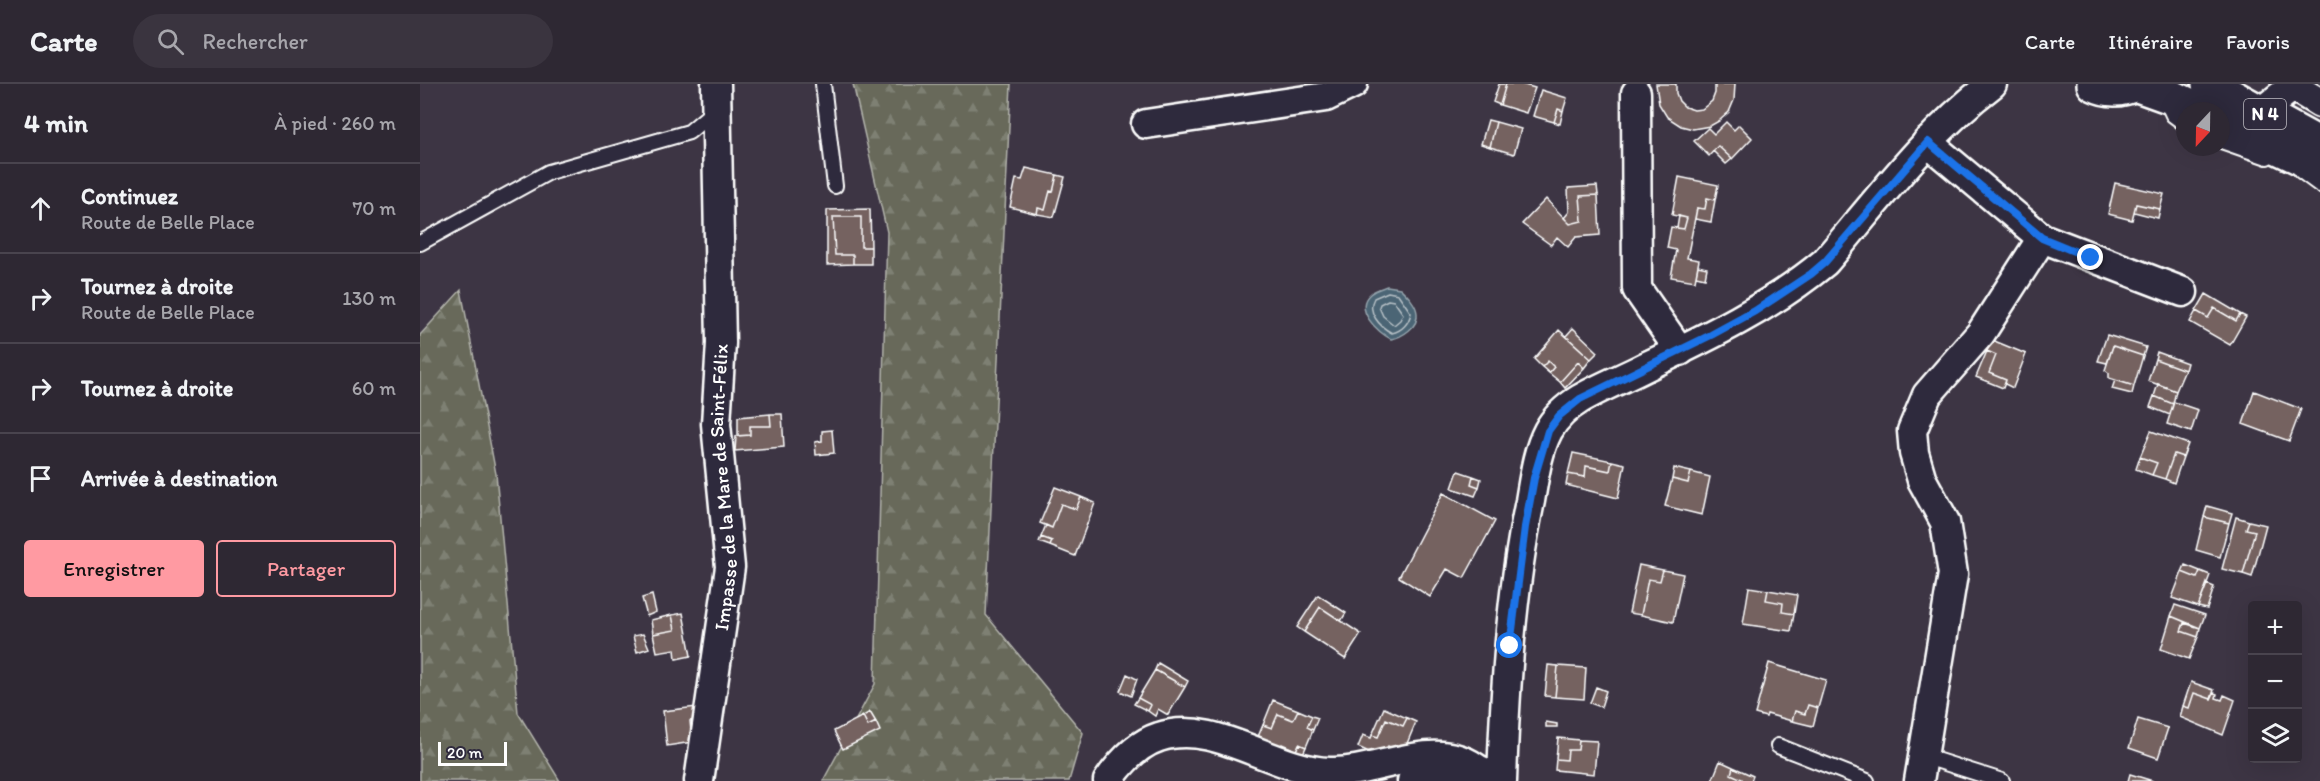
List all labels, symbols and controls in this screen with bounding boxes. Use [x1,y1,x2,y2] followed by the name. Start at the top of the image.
[133,14,553,68] search box
[30,24,97,58] text: Carte
[154,25,187,58] icon: search
[202,28,308,55] text: Rechercher
[2025,29,2075,54] text: Carte
[2108,29,2193,54] text: Itinéraire
[2226,29,2290,54] text: Favoris
[2244,99,2286,129] road number: N 4
[2176,102,2230,156] north arrow
[24,107,88,139] text: 4 min
[274,111,396,135] text: À pied · 260 m
[81,183,178,210] text: Continuez
[24,192,57,225] icon: ahead
[352,196,396,220] text: 70 m
[81,210,255,234] text: Route de Belle Place
[2077,244,2103,270] route end
[81,273,233,300] text: Tournez à droite
[24,282,57,315] icon: right
[342,286,396,310] text: 130 m
[81,300,255,324] text: Route de Belle Place
[704,343,742,632] street label: Impasse de la Mare de Saint-Félix
[24,372,57,405] icon: right
[81,375,233,402] text: Tournez à droite
[352,376,396,400] text: 60 m
[24,462,57,495] icon: arrive
[81,465,277,492] text: Arrivée à destination
[24,540,204,597] button: Enregistrer
[216,540,396,597] button: Partager
[2248,601,2302,763] map controls
[2248,601,2302,655] button: +
[1496,632,1522,658] route start
[2248,655,2302,709] button: −
[2248,709,2302,763] button: layers
[438,739,507,766] scale bar
[447,743,482,762] text: 20 m

